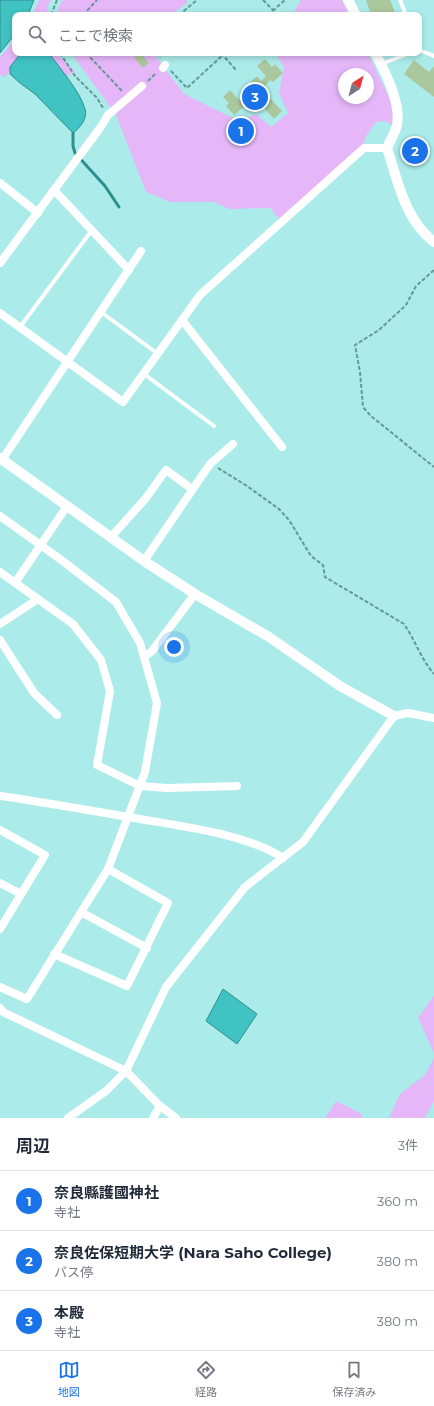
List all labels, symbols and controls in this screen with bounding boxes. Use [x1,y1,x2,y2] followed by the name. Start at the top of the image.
[12,12,422,56] search box
[26,23,48,45] icon: search
[58,26,133,45] text: ここで検索
[338,68,374,104] north arrow
[242,82,268,112] pin: 3
[228,116,254,146] pin: 1
[402,136,428,166] pin: 2
[164,637,184,657] your location
[16,1136,50,1156] text: 周辺
[398,1137,418,1153] text: 3件
[54,1183,159,1202] text: 奈良縣護國神社
[26,1193,32,1209] text: 1
[377,1193,418,1209] text: 360 m
[54,1204,80,1220] text: 寺社
[54,1243,332,1262] text: 奈良佐保短期大学 (Nara Saho College)
[25,1253,33,1269] text: 2
[377,1253,418,1269] text: 380 m
[54,1264,93,1280] text: バス停
[54,1303,84,1322] text: 本殿
[25,1313,33,1329] text: 3
[377,1313,418,1329] text: 380 m
[54,1324,80,1340] text: 寺社
[58,1359,80,1399] tab: 地図
[195,1359,217,1399] tab: 経路
[332,1359,376,1399] tab: 保存済み

